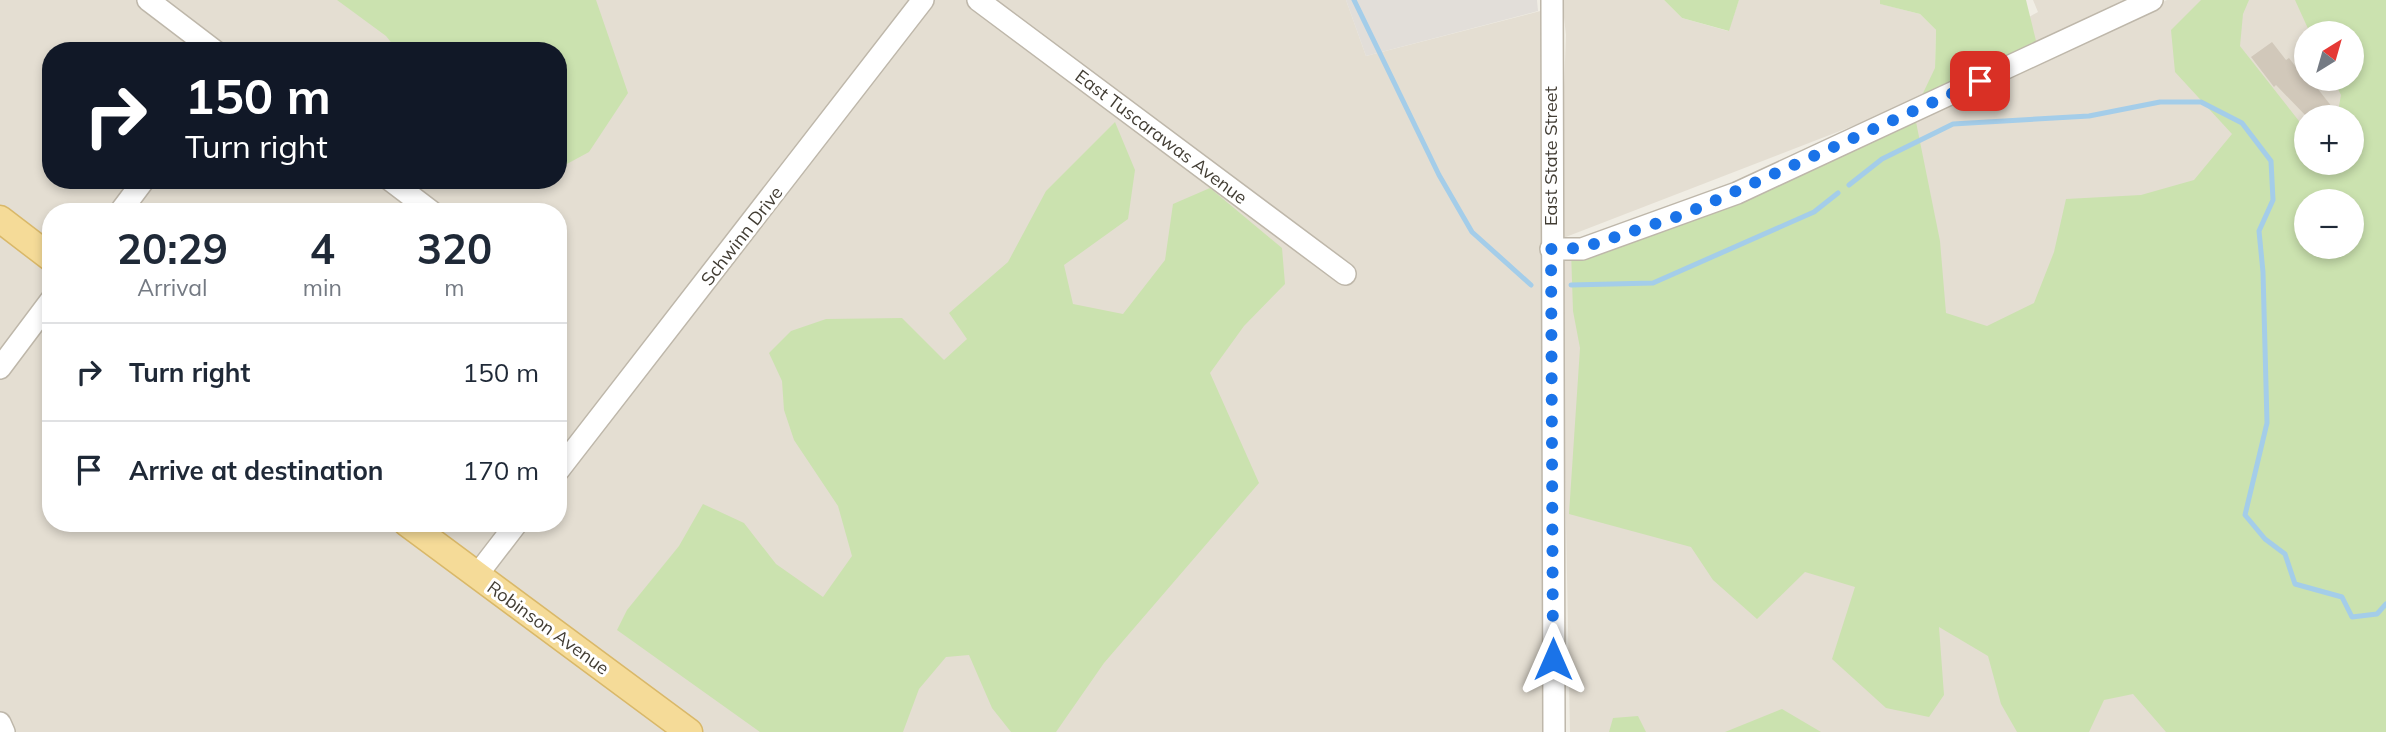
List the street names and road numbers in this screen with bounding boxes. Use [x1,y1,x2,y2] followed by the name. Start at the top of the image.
[1071,64,1252,209] street label: East Tuscarawas Avenue
[1539,86,1562,226] street label: East State Street
[696,181,788,290] street label: Schwinn Drive
[483,576,614,680] street label: Robinson Avenue

